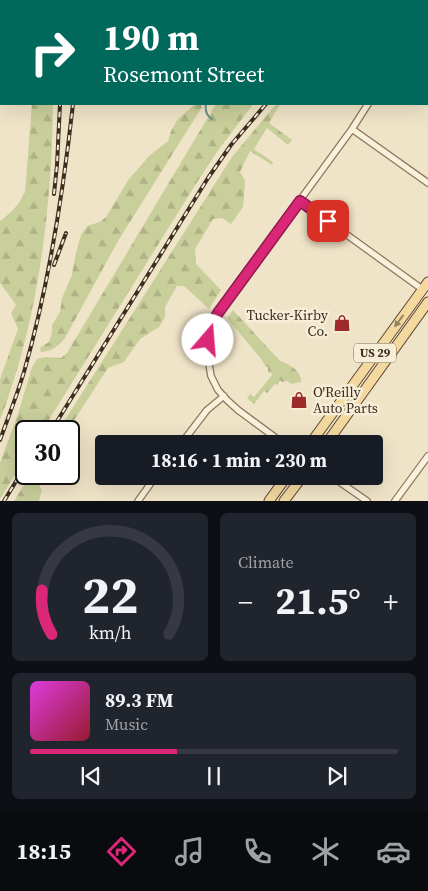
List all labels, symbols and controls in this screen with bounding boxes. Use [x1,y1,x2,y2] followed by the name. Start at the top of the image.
[103,14,199,62] text: 190 m
[20,20,85,85] icon: right
[103,59,264,89] text: Rosemont Street
[307,200,349,242] pin
[314,207,342,235] icon: arrive
[246,305,329,341] place label: Tucker-Kirby Co.
[181,313,233,365] position arrow
[332,313,352,333] shop icon: Tucker-Kirby Co.
[394,314,404,328] one-way arrow
[354,343,396,362] road number: US 29
[313,382,378,418] place label: O'Reilly Auto Parts
[289,390,309,410] shop icon: O'Reilly Auto Parts
[15,420,80,485] speed limit sign: 30
[151,447,327,473] text: 18:16 · 1 min · 230 m
[238,551,294,573] text: Climate
[82,559,138,630] text: 22
[275,575,361,627] text: 21.5°
[238,583,253,621] text: −
[383,583,398,621] text: +
[89,620,132,645] text: km/h
[105,687,174,713] text: 89.3 FM
[105,713,148,735] text: Music
[77,762,105,790] icon: previous
[200,762,228,790] icon: pause
[323,762,351,790] icon: next
[104,834,139,869] icon: directions
[172,834,207,869] icon: music
[240,834,275,869] icon: phone
[308,834,343,869] icon: climate
[376,834,411,869] icon: car
[17,836,71,866] text: 18:15

